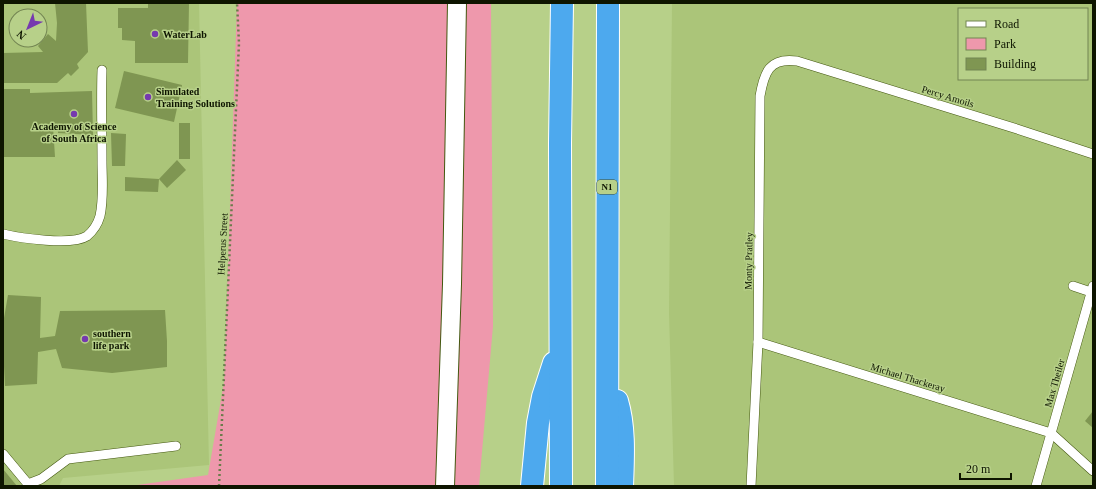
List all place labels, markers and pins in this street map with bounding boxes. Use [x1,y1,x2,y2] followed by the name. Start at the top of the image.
[150,29,160,39] marker: WaterLab
[163,29,207,40] place label: WaterLab
[156,86,235,109] place label: Simulated Training Solutions
[143,92,153,102] marker: Simulated Training Solutions
[69,109,79,119] marker: Academy of Science of South Africa
[32,121,117,144] place label: Academy of Science of South Africa
[93,328,131,351] place label: southern life park
[80,334,90,344] marker: southern life park

